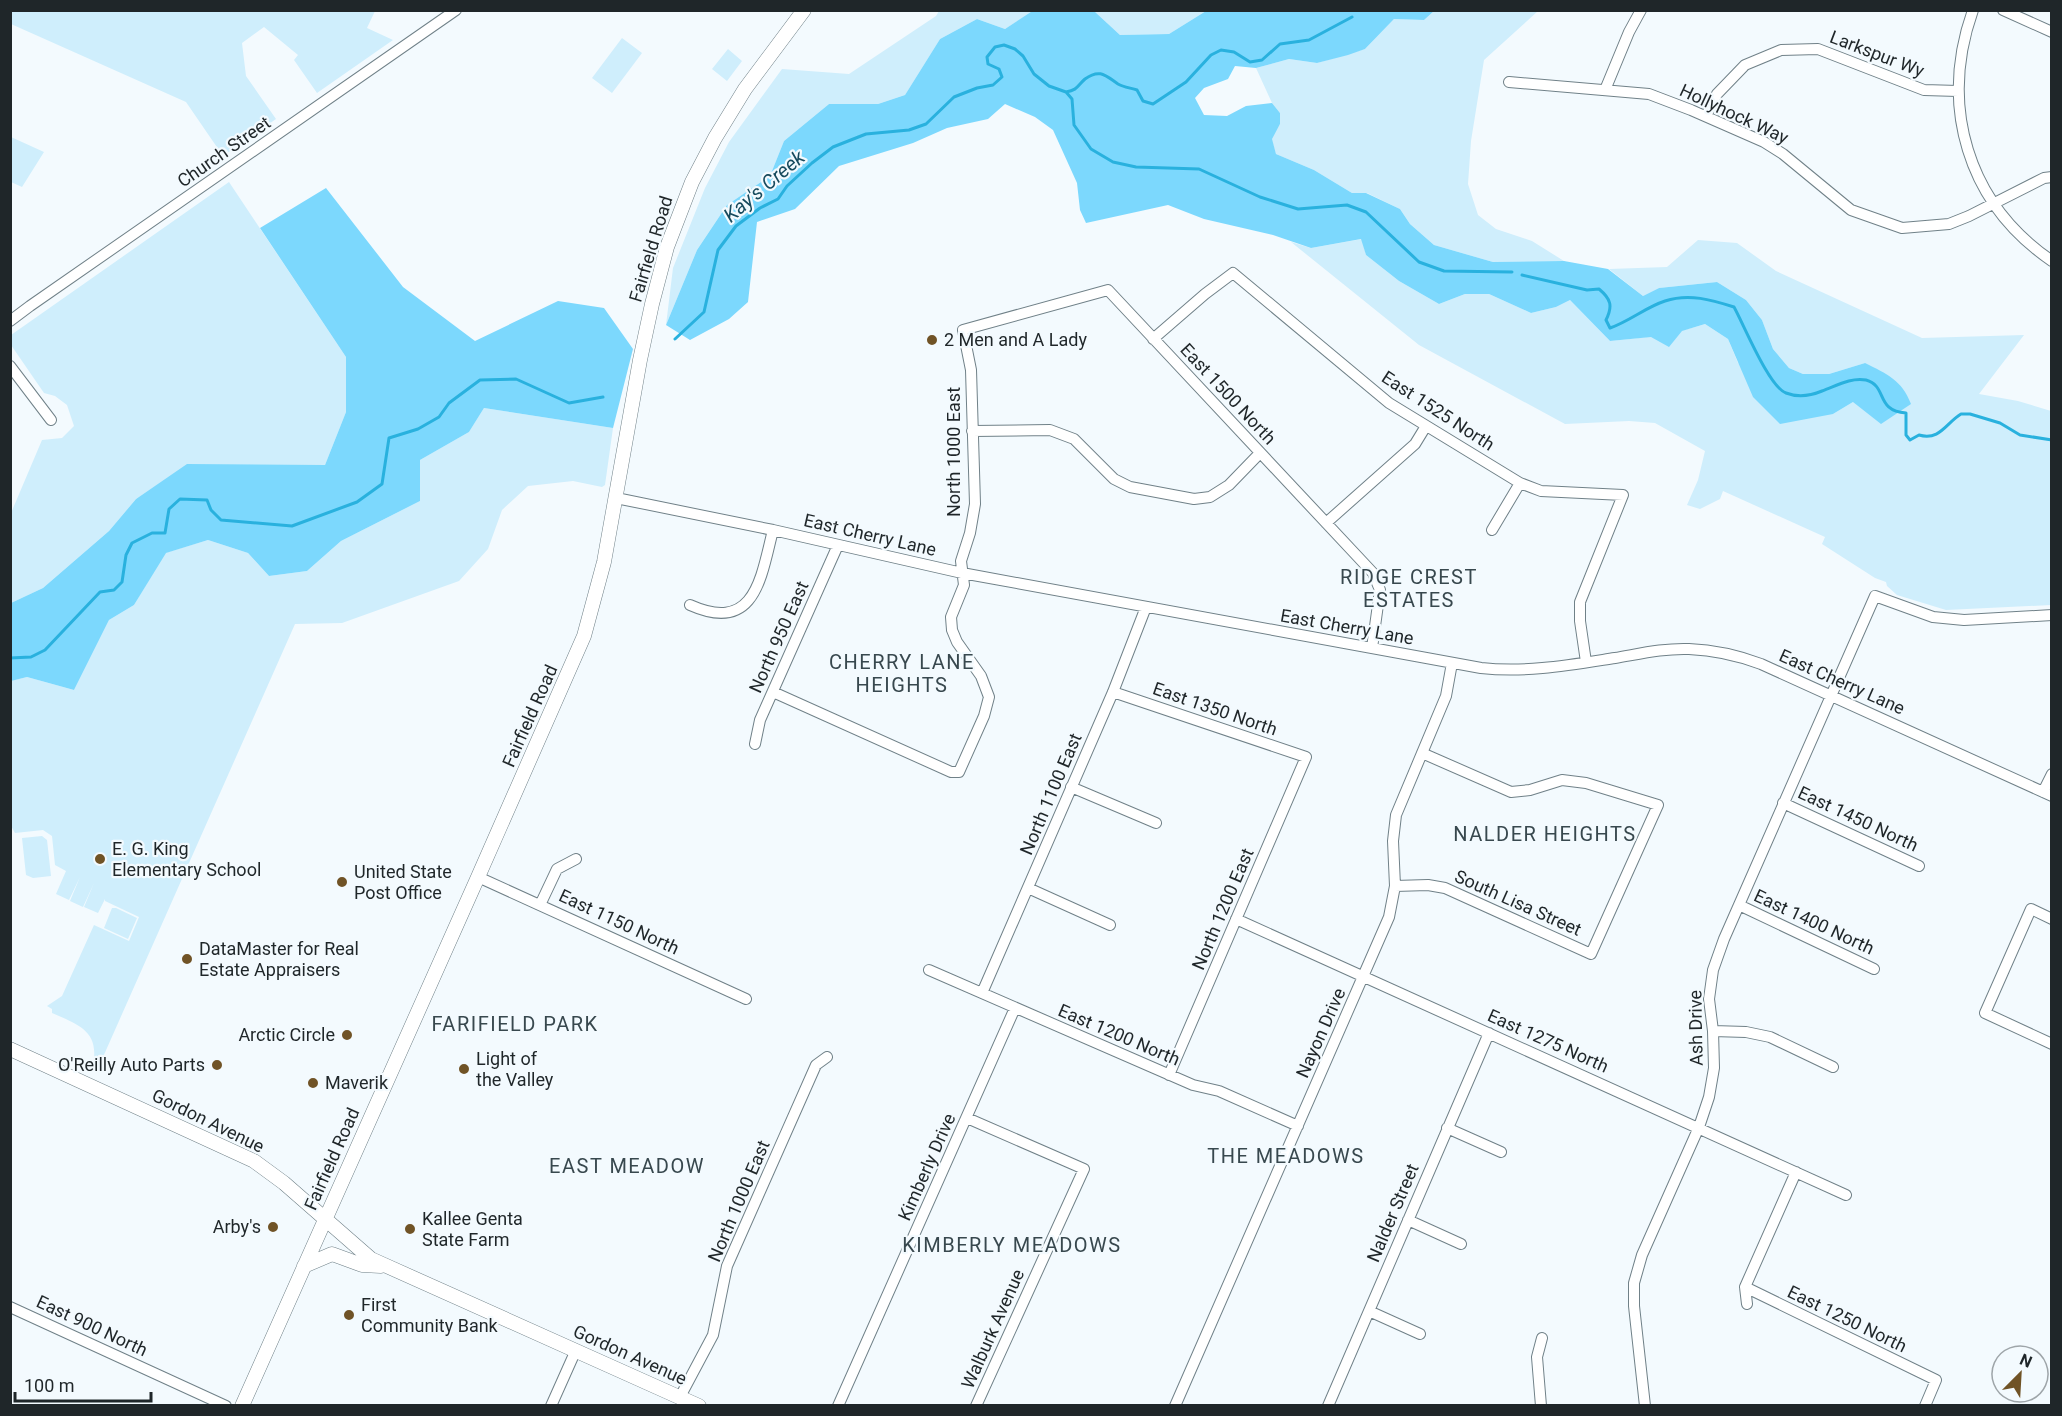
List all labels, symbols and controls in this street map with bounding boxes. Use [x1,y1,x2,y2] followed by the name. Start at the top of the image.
[1827,26,1928,81] street label: Larkspur Wy
[1677,79,1792,148] street label: Hollyhock Way
[173,112,274,191] street label: Church Street
[718,144,810,227] water label: Kay's Creek
[624,193,677,304] street label: Fairfield Road
[944,329,1087,350] place label: 2 Men and A Lady
[925,333,939,347] marker: 2 Men and A Lady
[1176,339,1280,448] street label: East 1500 North
[1378,366,1499,455] street label: East 1525 North
[943,387,964,517] street label: North 1000 East
[802,509,938,560] street label: East Cherry Lane
[1340,565,1478,612] district label: RIDGE CREST ESTATES
[745,578,813,696] street label: North 950 East
[1279,604,1415,649] street label: East Cherry Lane
[1776,644,1908,719] street label: East Cherry Lane
[829,650,975,697] district label: CHERRY LANE HEIGHTS
[498,661,561,770] street label: Fairfield Road
[1150,677,1280,740] street label: East 1350 North
[1015,730,1086,858] street label: North 1100 East
[1795,782,1922,856] street label: East 1450 North
[1453,822,1637,846] district label: NALDER HEIGHTS
[112,838,261,880] place label: E. G. King Elementary School
[1187,845,1258,973] street label: North 1200 East
[93,852,107,866] marker: E. G. King Elementary School
[354,861,452,903] place label: United State Post Office
[1452,865,1585,940] street label: South Lisa Street
[335,875,349,889] marker: United State Post Office
[556,885,683,959] street label: East 1150 North
[1751,885,1878,959] street label: East 1400 North
[199,938,359,980] place label: DataMaster for Real Estate Appraisers
[180,952,194,966] marker: DataMaster for Real Estate Appraisers
[1291,985,1350,1081] street label: Nayon Drive
[1684,990,1707,1066] street label: Ash Drive
[1055,999,1183,1070] street label: East 1200 North
[1485,1005,1612,1077] street label: East 1275 North
[431,1012,599,1036] district label: FARIFIELD PARK
[238,1024,335,1045] place label: Arctic Circle
[340,1028,354,1042] marker: Arctic Circle
[476,1048,554,1090] place label: Light of the Valley
[58,1054,205,1075] place label: O'Reilly Auto Parts
[210,1058,224,1072] marker: O'Reilly Auto Parts
[457,1062,471,1076] marker: Light of the Valley
[325,1072,389,1093] place label: Maverik
[306,1076,320,1090] marker: Maverik
[149,1084,268,1157] street label: Gordon Avenue
[300,1104,363,1213] street label: Fairfield Road
[894,1110,960,1224] street label: Kimberly Drive
[703,1137,774,1265] street label: North 1000 East
[1207,1144,1365,1168] district label: THE MEADOWS
[549,1154,705,1178] district label: EAST MEADOW
[1362,1160,1423,1265] street label: Nalder Street
[422,1208,523,1250] place label: Kallee Genta State Farm
[213,1216,261,1237] place label: Arby's
[266,1220,280,1234] marker: Arby's
[403,1222,417,1236] marker: Kallee Genta State Farm
[902,1233,1122,1257] district label: KIMBERLY MEADOWS
[957,1266,1028,1392] street label: Walburk Avenue
[1784,1281,1910,1356] street label: East 1250 North
[33,1291,151,1360] street label: East 900 North
[361,1294,499,1336] place label: First Community Bank
[342,1308,356,1322] marker: First Community Bank
[570,1320,690,1389] street label: Gordon Avenue
[1990,1344,2050,1404] north arrow
[2017,1350,2035,1372] text: N
[15,1365,152,1403] scale bar
[24,1375,75,1396] text: 100 m

